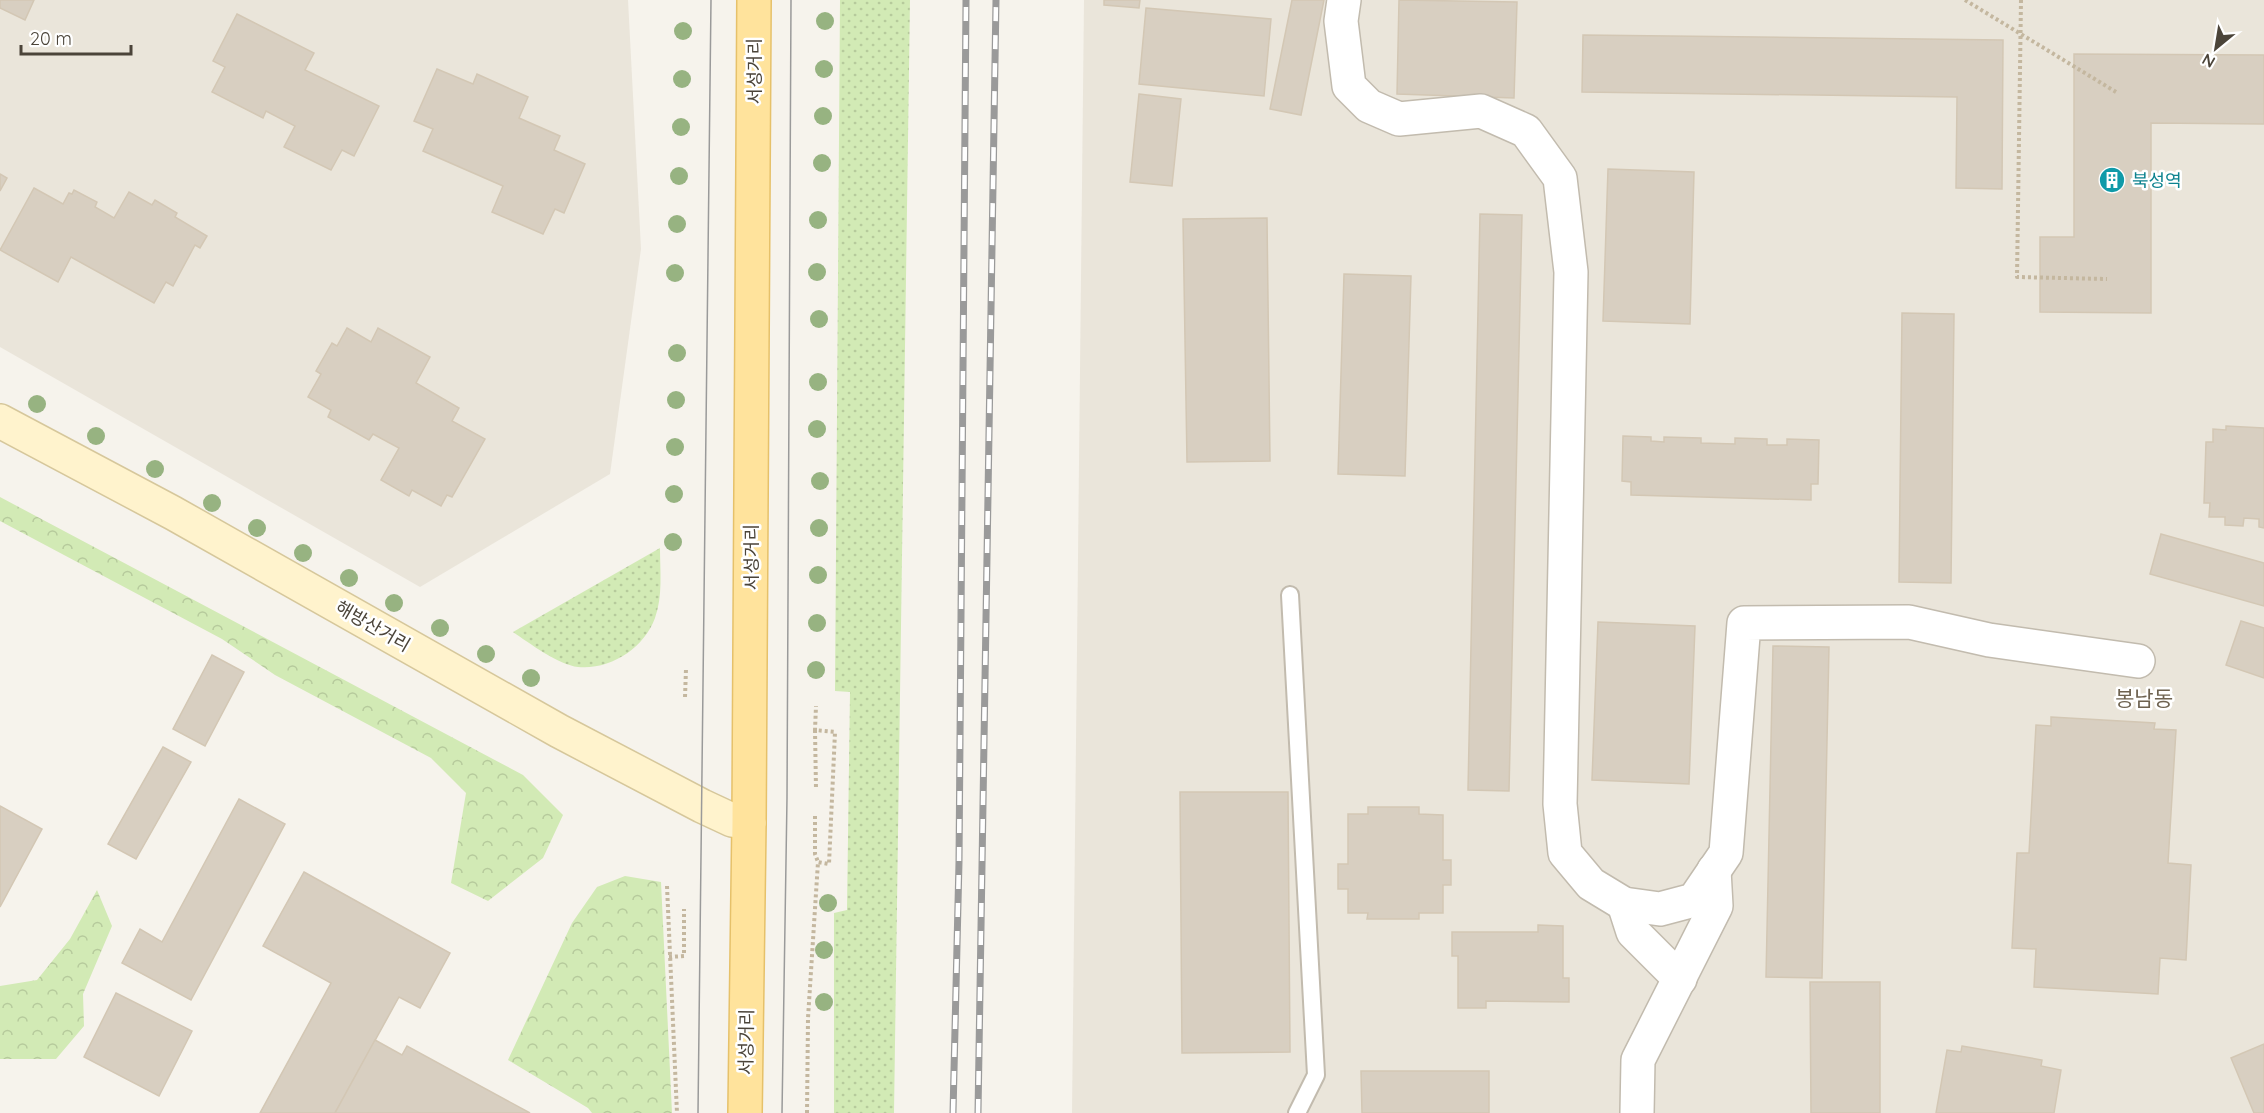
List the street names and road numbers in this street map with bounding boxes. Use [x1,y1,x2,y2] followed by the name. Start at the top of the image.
[743,38,766,104] street label: 서성거리
[740,524,763,590] street label: 서성거리
[331,595,415,657] street label: 해방산거리
[734,1009,758,1075] street label: 서성거리

